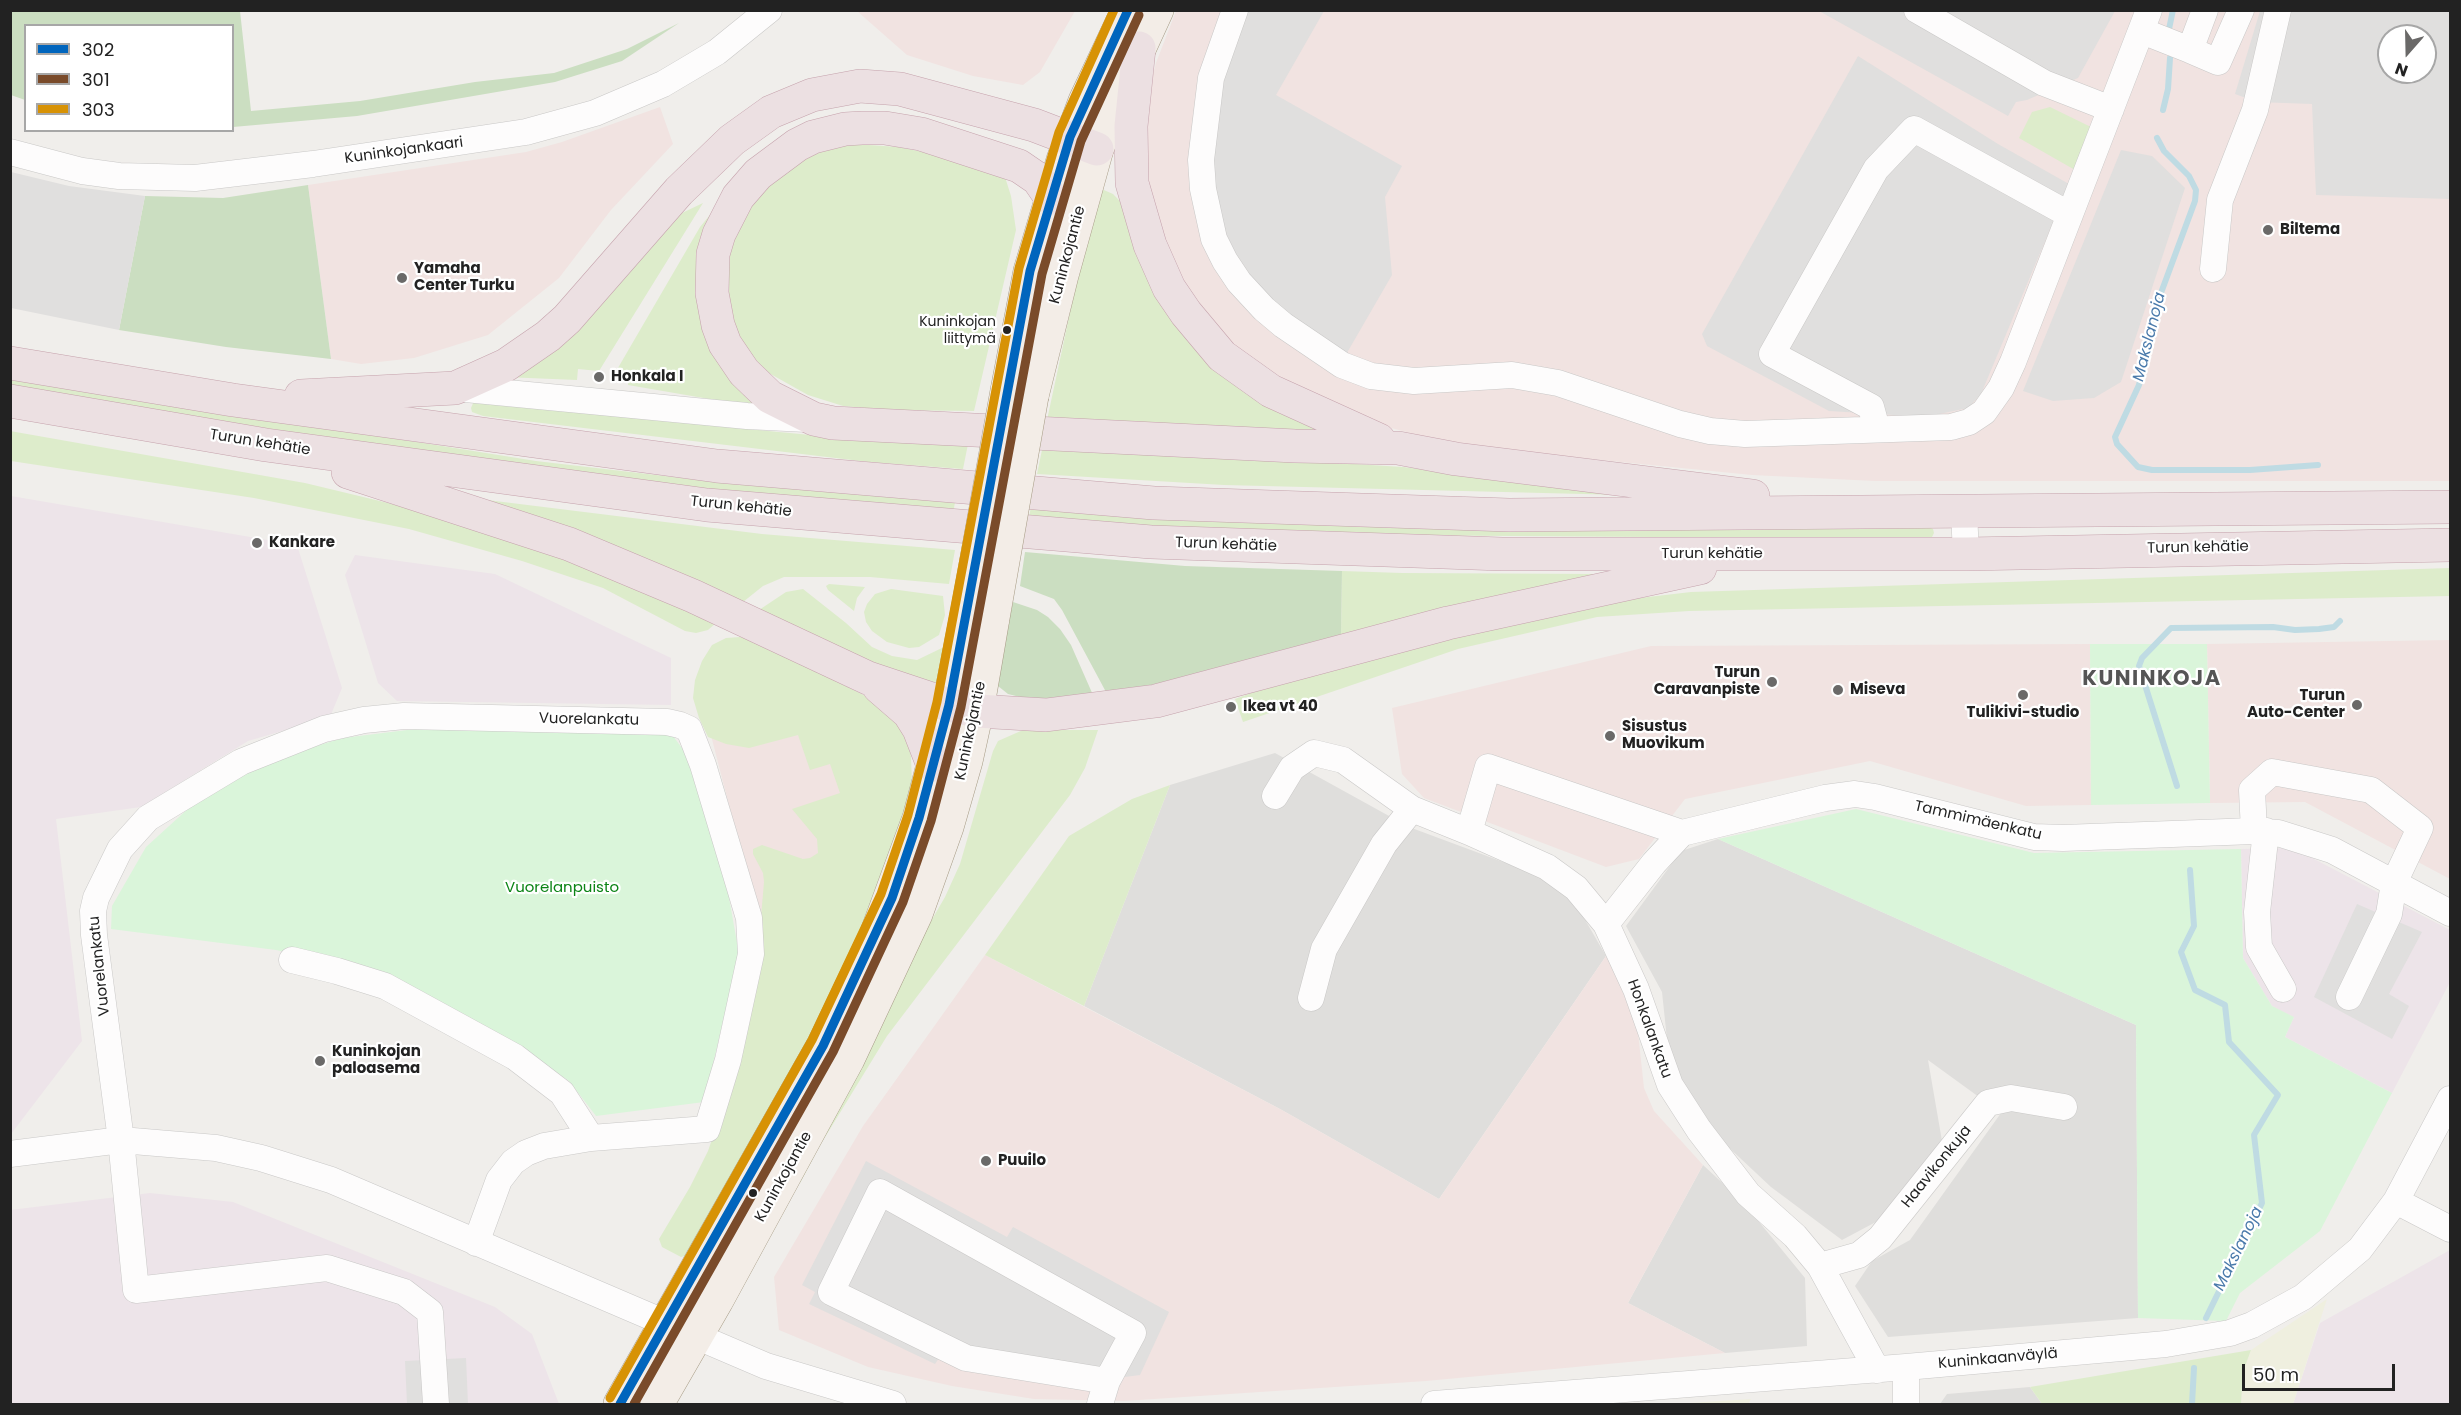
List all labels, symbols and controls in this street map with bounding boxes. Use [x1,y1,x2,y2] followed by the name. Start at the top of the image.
[24,24,234,132] legend
[2377,24,2437,84] north arrow
[82,37,114,62] text: 302
[2392,57,2411,82] text: N
[82,67,110,92] text: 301
[82,97,115,122] text: 303
[344,134,464,168] street label: Kuninkojankaari
[1046,204,1090,306] street label: Kuninkojantie
[2280,221,2340,239] place label: Biltema
[2261,223,2275,237] marker: Biltema
[414,260,514,295] place label: Yamaha Center Turku
[395,271,409,285] marker: Yamaha Center Turku
[2130,290,2170,384] water label: Makslanoja
[919,314,996,346] place label: Kuninkojan liittymä
[1001,324,1013,336] marker: Kuninkojan liittymä
[611,368,683,386] place label: Honkala I
[592,370,606,384] marker: Honkala I
[208,426,312,460] street label: Turun kehätie
[689,493,793,521] street label: Turun kehätie
[269,534,335,552] place label: Kankare
[1175,534,1277,556] street label: Turun kehätie
[250,536,264,550] marker: Kankare
[2147,538,2249,558] street label: Turun kehätie
[1661,545,1763,563] street label: Turun kehätie
[1654,664,1760,699] place label: Turun Caravanpiste
[2082,667,2222,693] district label: KUNINKOJA
[1765,675,1779,689] marker: Turun Caravanpiste
[952,680,990,782] street label: Kuninkojantie
[1850,681,1905,699] place label: Miseva
[1831,683,1845,697] marker: Miseva
[2247,687,2345,722] place label: Turun Auto-Center
[2016,688,2030,702] marker: Tulikivi-studio
[1243,698,1318,716] place label: Ikea vt 40
[2350,698,2364,712] marker: Turun Auto-Center
[1224,700,1238,714] marker: Ikea vt 40
[1967,704,2079,722] place label: Tulikivi-studio
[539,710,639,730] street label: Vuorelankatu
[1622,718,1705,753] place label: Sisustus Muovikum
[1603,729,1617,743] marker: Sisustus Muovikum
[1913,798,2043,844] street label: Tammimäenkatu
[505,879,619,897] park label: Vuorelanpuisto
[86,915,114,1017] street label: Vuorelankatu
[1623,977,1675,1081] street label: Honkalankatu
[332,1043,421,1078] place label: Kuninkojan paloasema
[313,1054,327,1068] marker: Kuninkojan paloasema
[1898,1122,1976,1212] street label: Haavikonkuja
[752,1129,816,1225] street label: Kuninkojantie
[998,1152,1046,1170] place label: Puuilo
[979,1154,993,1168] marker: Puuilo
[747,1187,759,1199] unlabelled marker
[2210,1204,2268,1294] water label: Makslanoja
[1937,1345,2059,1373] street label: Kuninkaanväylä
[2245,1352,2398,1390] scale bar
[2253,1362,2299,1387] text: 50 m

